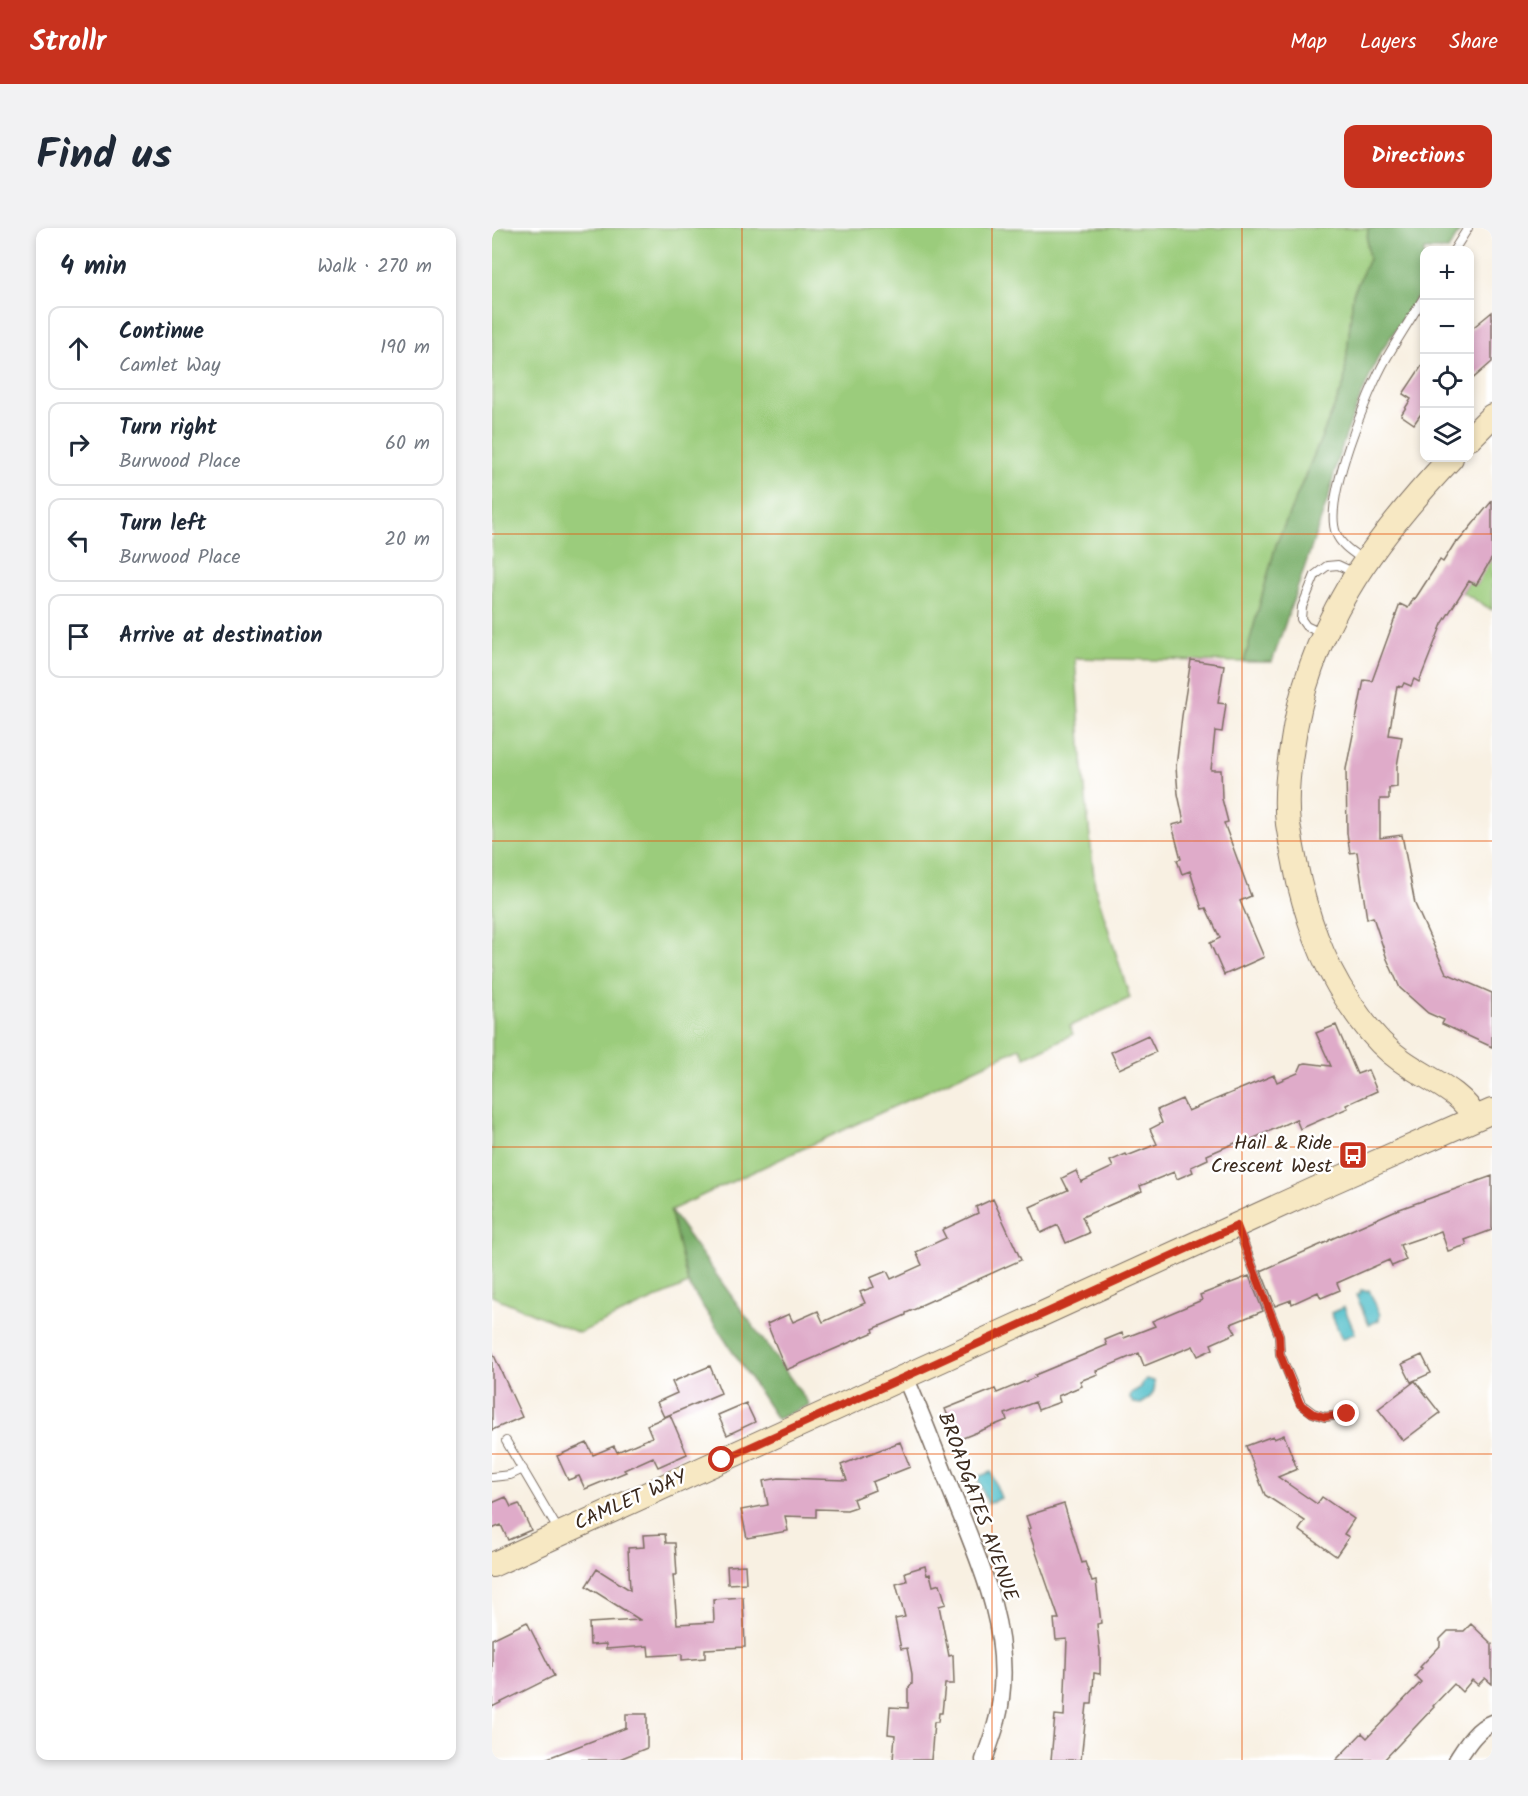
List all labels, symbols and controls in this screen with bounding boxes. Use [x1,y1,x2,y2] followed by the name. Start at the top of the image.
[30,20,106,65] text: Strollr
[1290,26,1327,59] text: Map
[1360,26,1416,59] text: Layers
[1449,26,1498,59] text: Share
[36,123,172,190] text: Find us
[1344,125,1492,188] button: Directions
[60,246,127,288] text: 4 min
[1420,246,1474,462] map controls
[1420,246,1474,300] button: +
[317,251,432,283] text: Walk · 270 m
[1420,300,1474,354] button: −
[119,315,204,350] text: Continue
[62,332,95,365] icon: ahead
[380,332,430,364] text: 190 m
[119,350,220,382] text: Camlet Way
[1420,354,1474,408] button: locate
[1420,408,1474,462] button: layers
[119,411,217,446] text: Turn right
[62,428,95,461] icon: right
[385,428,430,460] text: 60 m
[119,446,241,478] text: Burwood Place
[119,507,206,542] text: Turn left
[62,524,95,557] icon: left
[384,524,430,556] text: 20 m
[119,542,241,574] text: Burwood Place
[119,619,322,654] text: Arrive at destination
[62,620,95,653] icon: arrive
[1211,1128,1332,1183] place label: Hail & Ride Crescent West
[1337,1139,1369,1171] bus stop icon: Hail & Ride Crescent West
[1333,1400,1359,1426] route end
[928,1408,1026,1607] street label: BROADGATES AVENUE
[708,1446,734,1472] route start
[569,1461,694,1540] street label: CAMLET WAY

